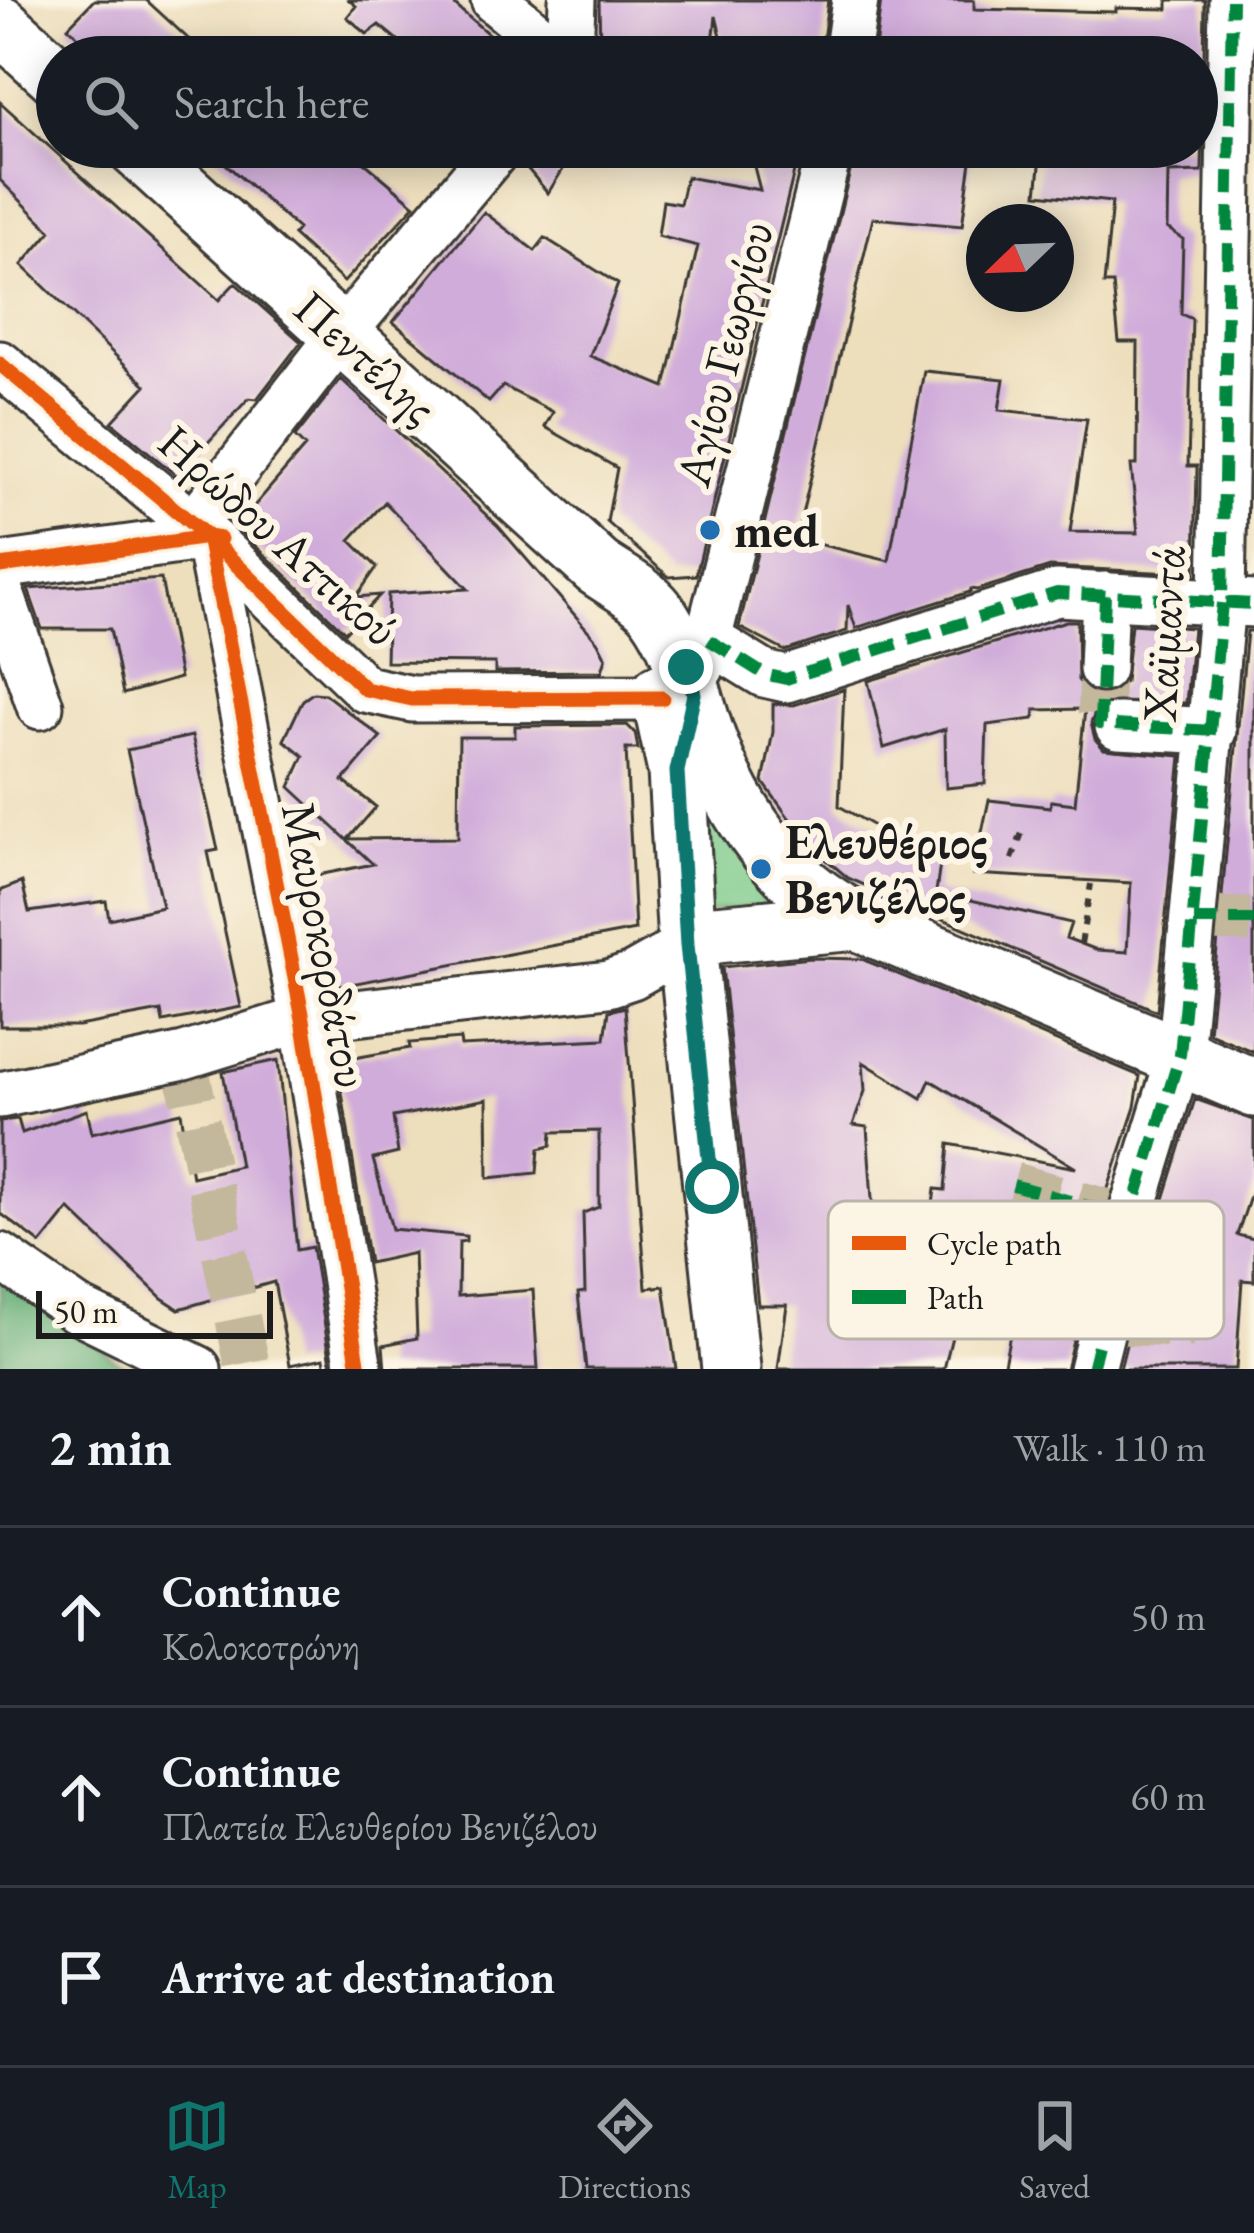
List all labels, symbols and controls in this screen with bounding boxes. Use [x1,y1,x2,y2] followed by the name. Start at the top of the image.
[36,36,1218,168] search box
[78,69,144,135] icon: search
[174,73,369,131] text: Search here
[966,204,1074,312] north arrow
[661,215,787,494] street label: Αγίου Γεωργίου
[281,276,451,438] street label: Πεντέλης
[146,411,412,659] street label: Ηρώδου Αττικού
[734,499,820,561] place label: med
[697,517,723,543] marker: med
[1127,545,1199,724] street label: Χαϊμαντά
[659,640,713,694] route end
[268,797,384,1093] street label: Μαυροκορδάτου
[785,810,988,927] place label: Ελευθέριος Βενιζέλος
[748,856,774,882] marker: Ελευθέριος Βενιζέλος
[685,1160,739,1214] route start
[828,1201,1224,1339] legend
[927,1222,1062,1265] text: Cycle path
[927,1276,984,1319] text: Path
[36,1285,273,1338] scale bar
[54,1290,118,1333] text: 50 m
[48,1414,172,1480] text: 2 min
[1013,1422,1206,1473] text: Walk · 110 m
[162,1562,340,1620] text: Continue
[48,1584,114,1650] icon: ahead
[1130,1591,1206,1642] text: 50 m
[162,1620,360,1671] text: Κολοκοτρώνη
[162,1742,340,1800] text: Continue
[48,1764,114,1830] icon: ahead
[1130,1771,1206,1822] text: 60 m
[162,1800,598,1851] text: Πλατεία Ελευθερίου Βενιζέλου
[48,1944,114,2010] icon: arrive
[162,1948,555,2006] text: Arrive at destination
[164,2093,230,2208] tab: Map
[558,2093,691,2208] tab: Directions
[1019,2093,1090,2208] tab: Saved

